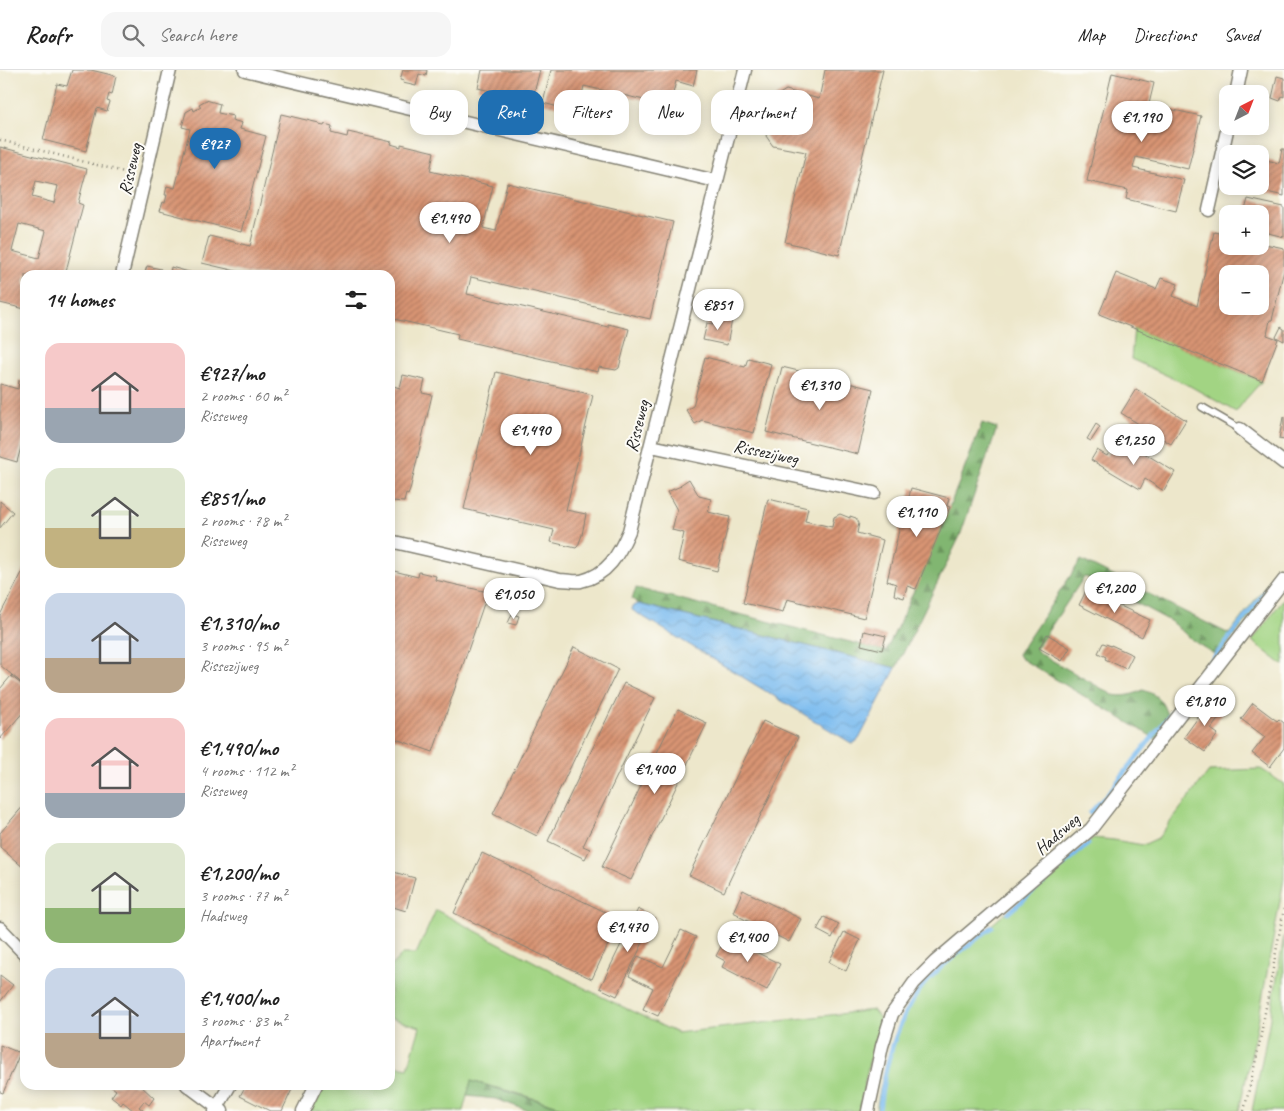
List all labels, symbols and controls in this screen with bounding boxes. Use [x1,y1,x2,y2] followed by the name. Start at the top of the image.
[101,12,451,57] search box
[25,20,71,50] text: Roofr
[119,21,147,49] icon: search
[159,23,236,47] text: Search here
[1078,24,1105,46] text: Map
[1133,24,1196,46] text: Directions
[1224,24,1259,46] text: Saved
[1219,85,1269,135] north arrow
[1219,85,1269,315] map controls
[410,90,468,135] chip: Buy
[478,90,544,135] chip: Rent
[554,90,629,135] chip: Filters
[639,90,701,135] chip: New
[711,90,813,135] chip: Apartment
[1101,100,1183,143] pin: €1,190
[1123,107,1161,127] text: €1,190
[185,128,245,170] pin: €927
[201,134,229,154] text: €927
[113,139,147,197] street label: Risseweg
[1219,145,1269,195] button: layers
[409,202,491,244] pin: €1,490
[1219,205,1269,255] button: +
[431,208,469,228] text: €1,490
[1219,265,1269,315] button: −
[342,286,370,314] icon: filters
[45,287,114,313] text: 14 homes
[688,288,748,331] pin: €851
[704,295,732,315] text: €851
[200,360,264,386] text: €927/mo
[85,363,145,423] icon: home
[779,368,861,411] pin: €1,310
[800,375,840,395] text: €1,310
[200,386,286,406] text: 2 rooms · 60 m²
[620,396,654,454] street label: Risseweg
[200,406,247,426] text: Risseweg
[490,414,572,456] pin: €1,490
[512,420,550,440] text: €1,490
[1093,424,1175,466] pin: €1,250
[1115,430,1153,450] text: €1,250
[732,434,802,470] street label: Rissezijweg
[200,485,264,511] text: €851/mo
[85,488,145,548] icon: home
[876,496,958,538] pin: €1,110
[897,502,937,522] text: €1,110
[200,511,286,531] text: 2 rooms · 78 m²
[200,531,247,551] text: Risseweg
[1074,572,1156,614] pin: €1,200
[473,578,555,620] pin: €1,050
[1095,578,1135,598] text: €1,200
[495,584,533,604] text: €1,050
[200,610,278,636] text: €1,310/mo
[85,613,145,673] icon: home
[200,636,286,656] text: 3 rooms · 95 m²
[200,656,258,676] text: Rissezijweg
[1164,684,1246,727] pin: €1,810
[1185,691,1225,711] text: €1,810
[200,735,278,761] text: €1,490/mo
[85,738,145,798] icon: home
[614,752,696,795] pin: €1,400
[635,759,675,779] text: €1,400
[200,761,294,781] text: 4 rooms · 112 m²
[200,781,247,801] text: Risseweg
[1030,807,1085,860] street label: Hadsweg
[200,860,278,886] text: €1,200/mo
[85,863,145,923] icon: home
[200,886,286,906] text: 3 rooms · 77 m²
[200,906,247,926] text: Hadsweg
[587,910,669,953] pin: €1,470
[608,917,648,937] text: €1,470
[707,920,789,963] pin: €1,400
[728,927,768,947] text: €1,400
[200,985,278,1011] text: €1,400/mo
[85,988,145,1048] icon: home
[200,1011,286,1031] text: 3 rooms · 83 m²
[200,1031,259,1051] text: Apartment

